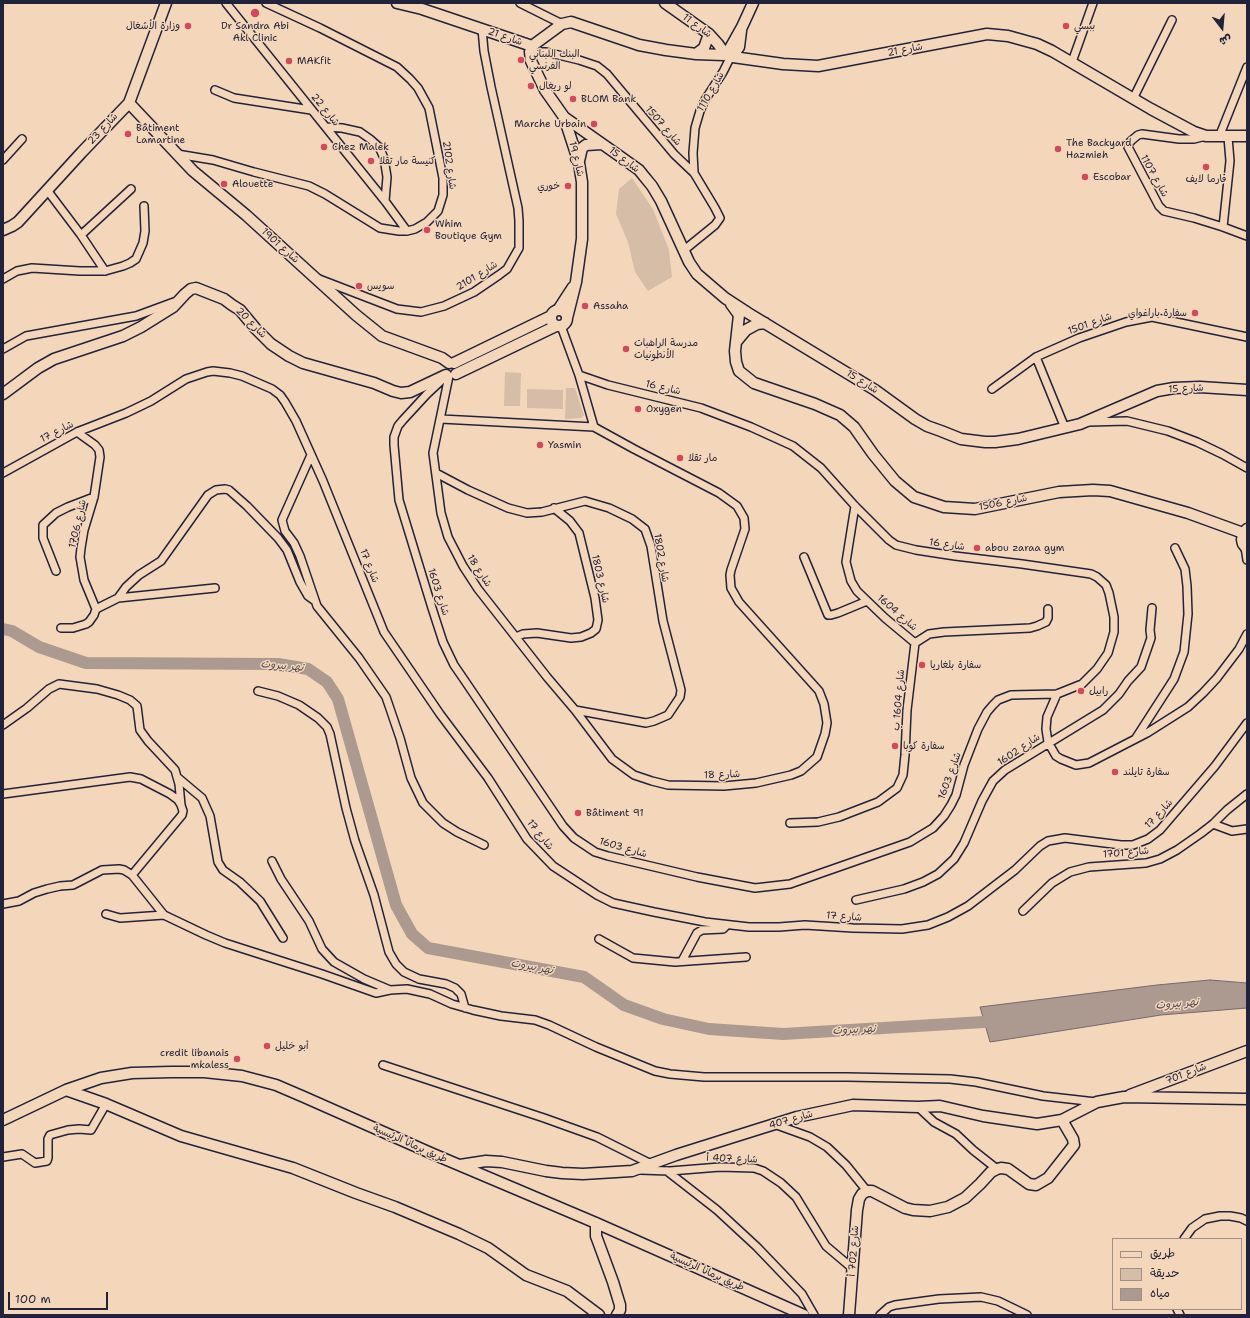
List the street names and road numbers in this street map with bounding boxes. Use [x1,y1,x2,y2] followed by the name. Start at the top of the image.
[680,11,714,41] street label: شارع 11
[486,26,524,48] street label: شارع 21
[886,41,924,59] street label: شارع 21
[695,70,727,114] street label: شارع 1110
[308,91,342,129] street label: شارع 22
[643,104,683,148] street label: شارع 1507
[85,111,121,147] street label: شارع 23
[440,140,458,190] street label: شارع 2102
[566,140,586,178] street label: شارع 19
[606,145,642,175] street label: شارع 15
[1138,153,1170,199] street label: شارع 1107
[259,226,301,266] street label: شارع 1901
[454,259,500,293] street label: شارع 2101
[233,305,269,341] street label: شارع 20
[1066,311,1114,337] street label: شارع 1501
[844,368,880,396] street label: شارع 15
[644,378,682,398] street label: شارع 16
[1168,382,1204,396] street label: شارع 15
[38,419,76,445] street label: شارع 17
[978,492,1028,514] street label: شارع 1506
[67,499,89,549] street label: شارع 1706
[651,533,671,583] street label: شارع 1802
[928,537,966,553] street label: شارع 16
[357,547,381,585] street label: شارع 17
[464,553,494,589] street label: شارع 18
[589,554,611,604] street label: شارع 1803
[425,567,451,617] street label: شارع 1603
[874,592,920,634] street label: شارع 1604
[890,669,908,731] street label: شارع 1604 ب
[995,731,1043,769] street label: شارع 1602
[936,751,964,801] street label: شارع 1603
[704,768,740,782] street label: شارع 18
[1142,797,1176,831] street label: شارع 17
[524,817,556,853] street label: شارع 17
[598,835,648,861] street label: شارع 1603
[1102,845,1150,861] street label: شارع 1701
[826,910,862,924] street label: شارع 17
[1164,1061,1208,1087] street label: شارع 701
[768,1108,814,1132] street label: شارع 407
[371,1122,449,1166] street label: طريق برمانا الرئيسية
[706,1152,758,1166] street label: شارع 407 أ
[846,1225,862,1277] street label: شارع 702 أ
[668,1250,746,1294] street label: طريق برمانا الرئيسية

